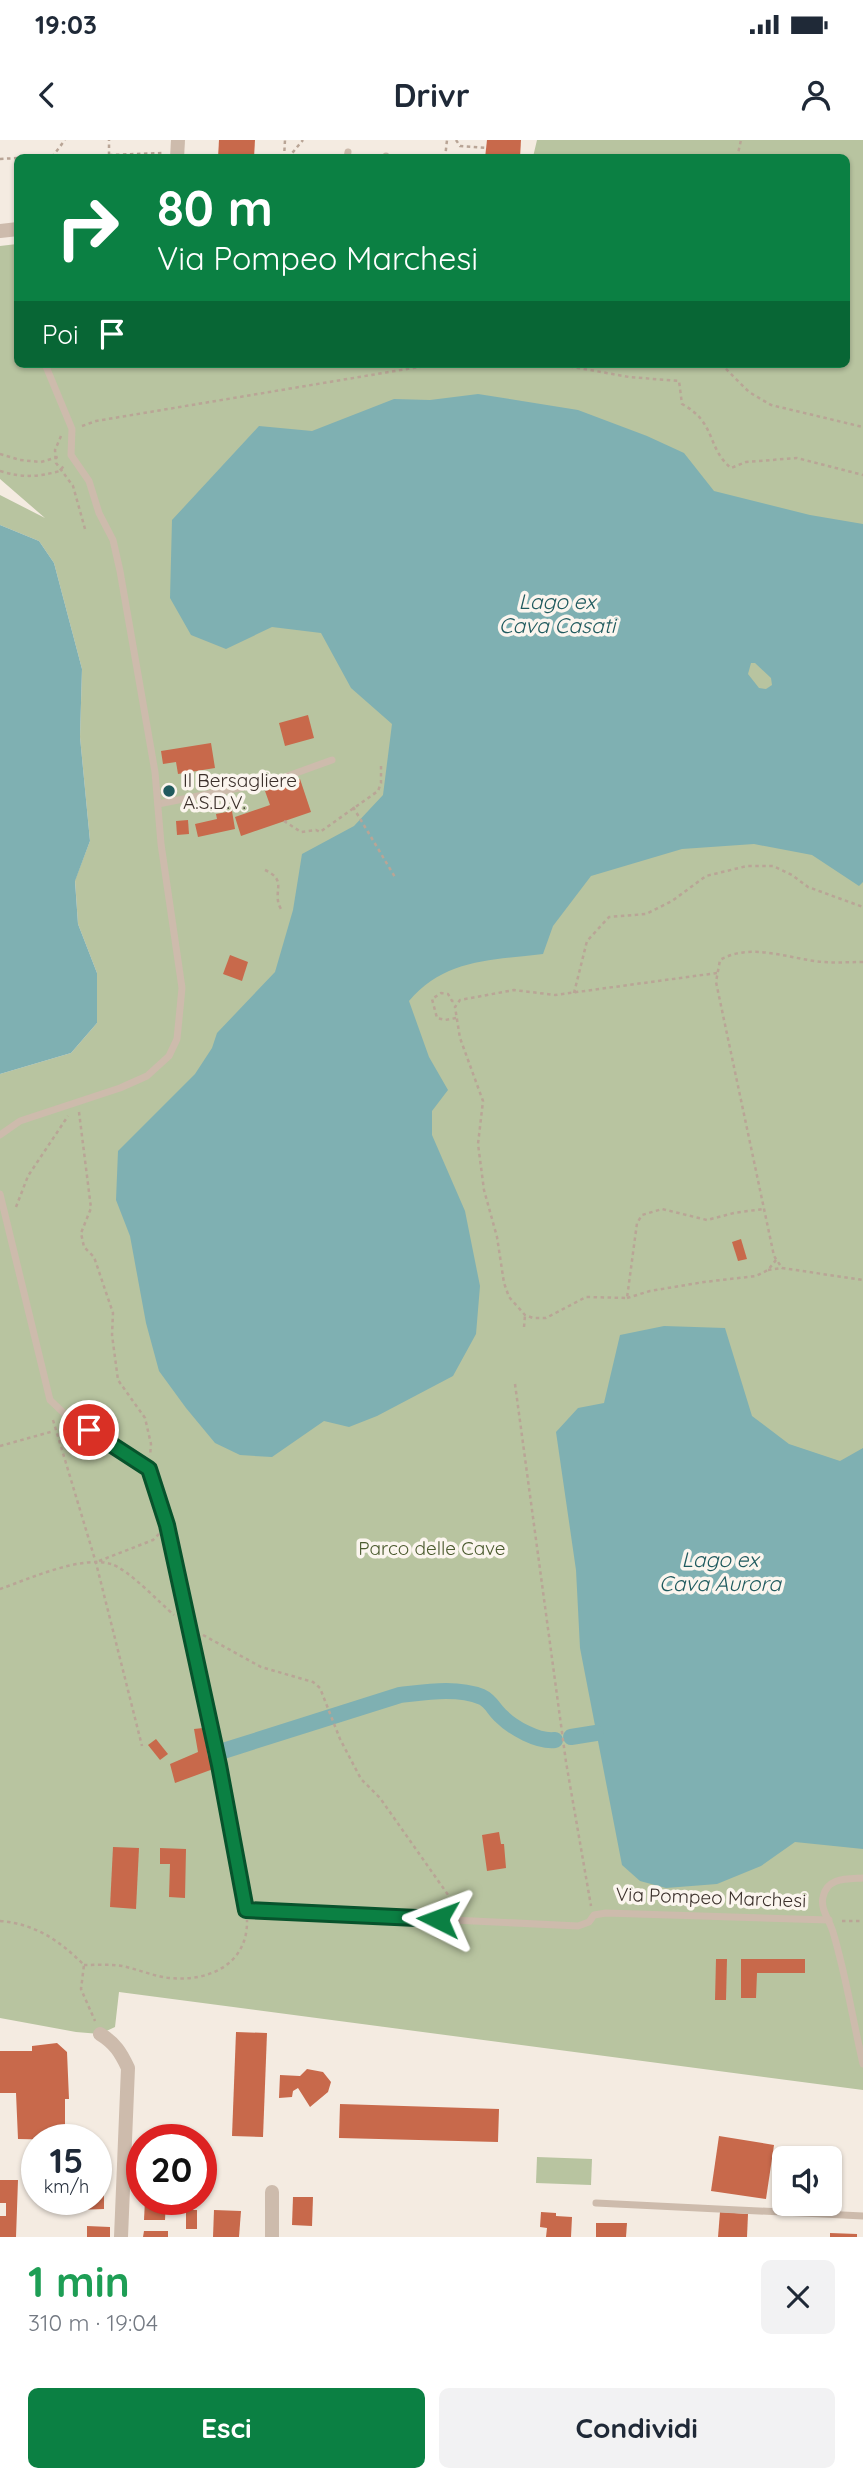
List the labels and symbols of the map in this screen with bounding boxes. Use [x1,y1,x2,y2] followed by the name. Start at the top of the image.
[499,588,618,638] water label: Lago ex Cava Casati
[183,768,297,814] place label: Il Bersagliere A.S.D.V.
[161,783,177,799] marker: Il Bersagliere A.S.D.V.
[59,1400,119,1460] pin
[358,1536,506,1560] park label: Parco delle Cave
[659,1546,782,1596] water label: Lago ex Cava Aurora
[401,1882,475,1956] position arrow
[615,1882,807,1912] street label: Via Pompeo Marchesi
[126,2124,217,2215] speed limit sign: 20

